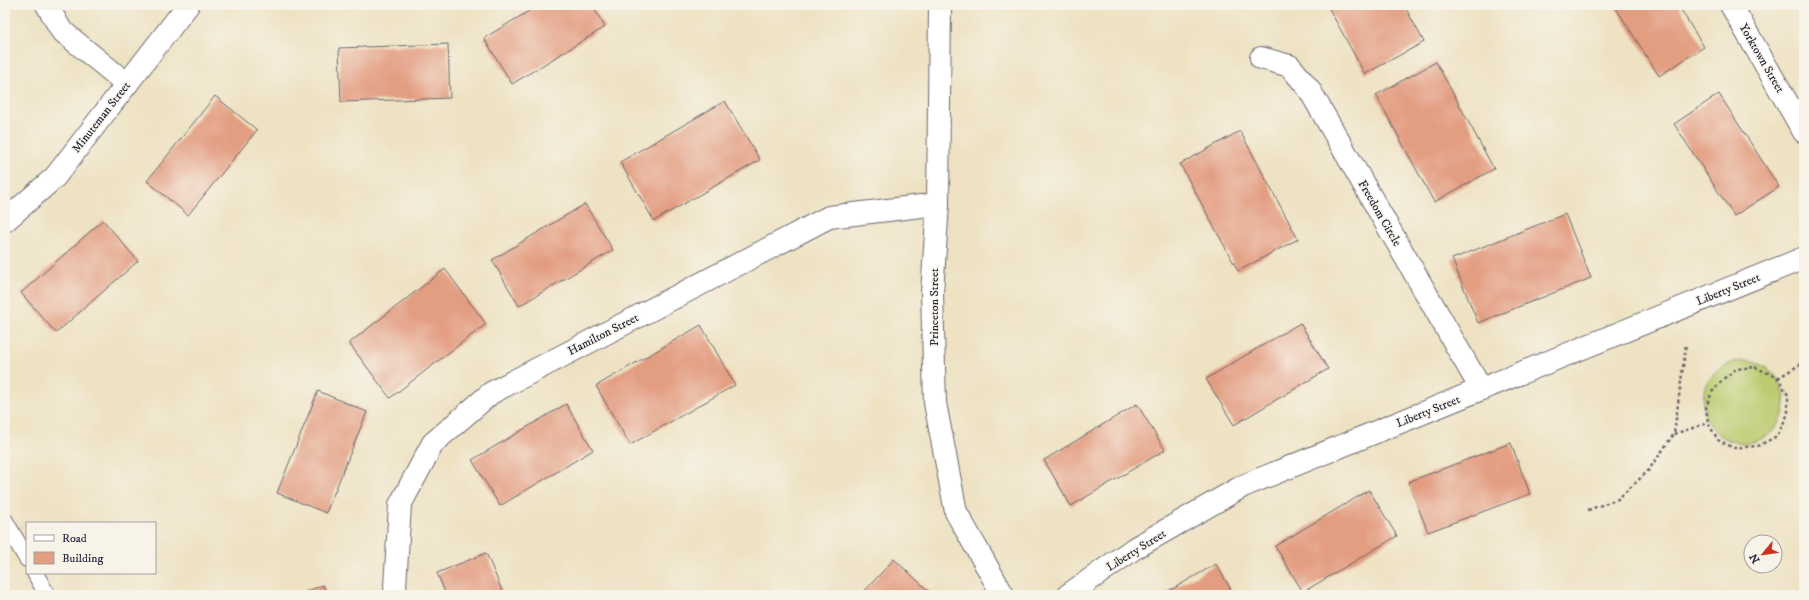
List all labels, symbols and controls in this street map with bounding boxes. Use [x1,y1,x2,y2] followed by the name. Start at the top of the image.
[1736,21,1788,96] street label: Yorktown Street
[69,79,134,156] street label: Minuteman Street
[1355,178,1405,249] street label: Freedom Circle
[927,268,942,346] street label: Princeton Street
[1694,270,1762,309] street label: Liberty Street
[565,310,641,359] street label: Hamilton Street
[1394,392,1462,431] street label: Liberty Street
[26,522,156,574] legend
[1104,526,1169,575] street label: Liberty Street
[62,531,87,546] text: Road
[1743,534,1783,574] north arrow
[62,551,103,566] text: Building
[1747,551,1763,566] text: N

